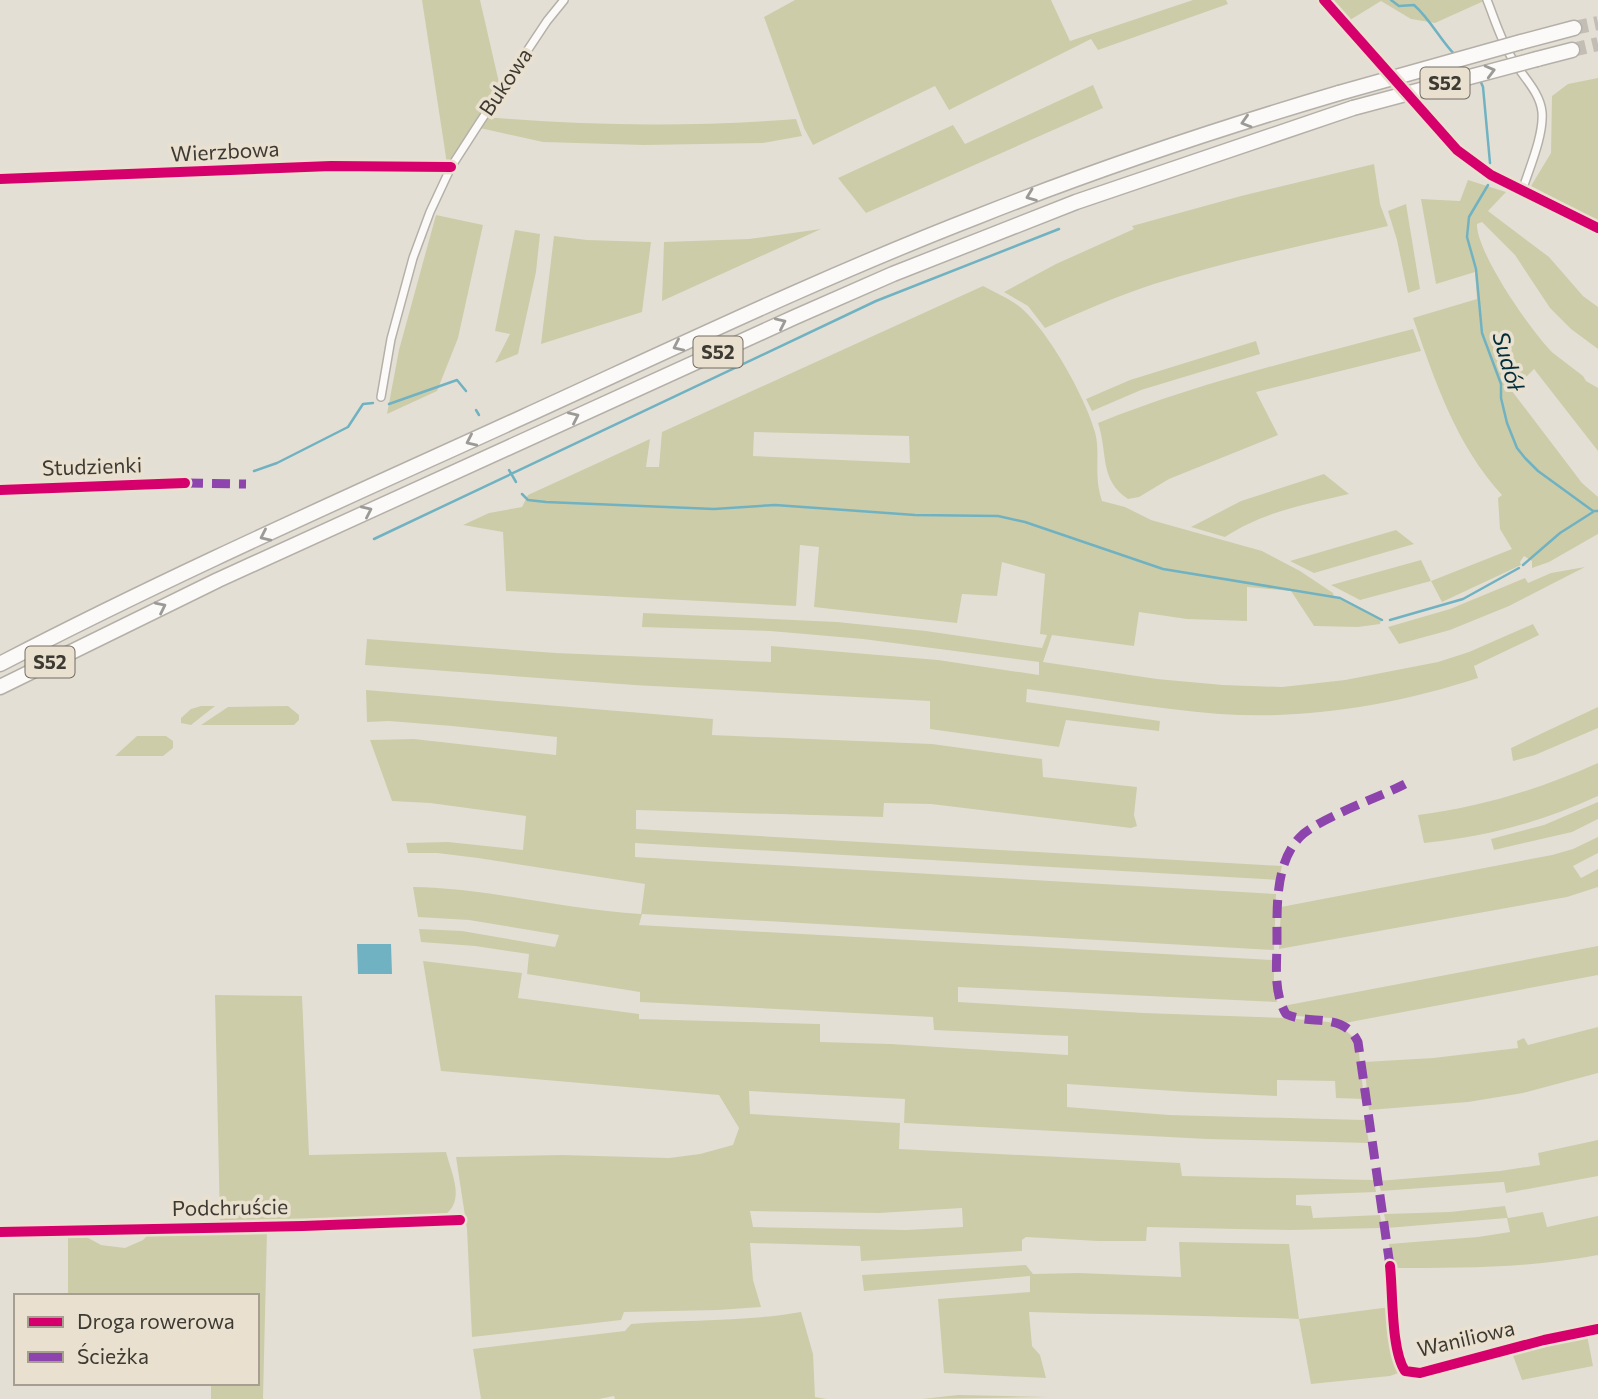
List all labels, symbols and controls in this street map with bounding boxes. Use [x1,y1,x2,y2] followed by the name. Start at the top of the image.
[473,43,536,120] street label: Bukowa
[1484,65,1496,79] one-way arrow
[1420,68,1470,99] road number: S52
[1240,113,1252,128] one-way arrow
[170,135,280,166] street label: Wierzbowa
[1025,188,1037,202] one-way arrow
[774,317,786,331] one-way arrow
[1487,328,1531,395] water label: Sudół
[694,336,742,368] road number: S52
[673,338,686,352] one-way arrow
[567,411,579,425] one-way arrow
[466,433,479,447] one-way arrow
[41,451,143,480] street label: Studzienki
[360,506,372,520] one-way arrow
[260,528,272,542] one-way arrow
[154,602,166,616] one-way arrow
[26,646,74,678] road number: S52
[172,1193,288,1220] street label: Podchruście
[14,1294,259,1385] legend
[77,1308,235,1333] text: Droga rowerowa
[1415,1314,1517,1361] street label: Waniliowa
[77,1343,149,1368] text: Ścieżka

